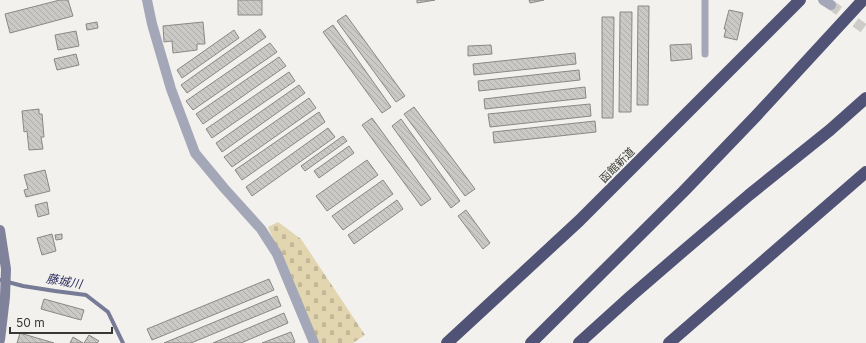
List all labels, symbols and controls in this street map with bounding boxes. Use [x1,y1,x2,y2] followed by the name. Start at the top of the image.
[596,144,638,186] street label: 函館新道
[45,270,85,292] water label: 藤城川
[10,309,112,335] scale bar
[16,315,45,330] text: 50 m

